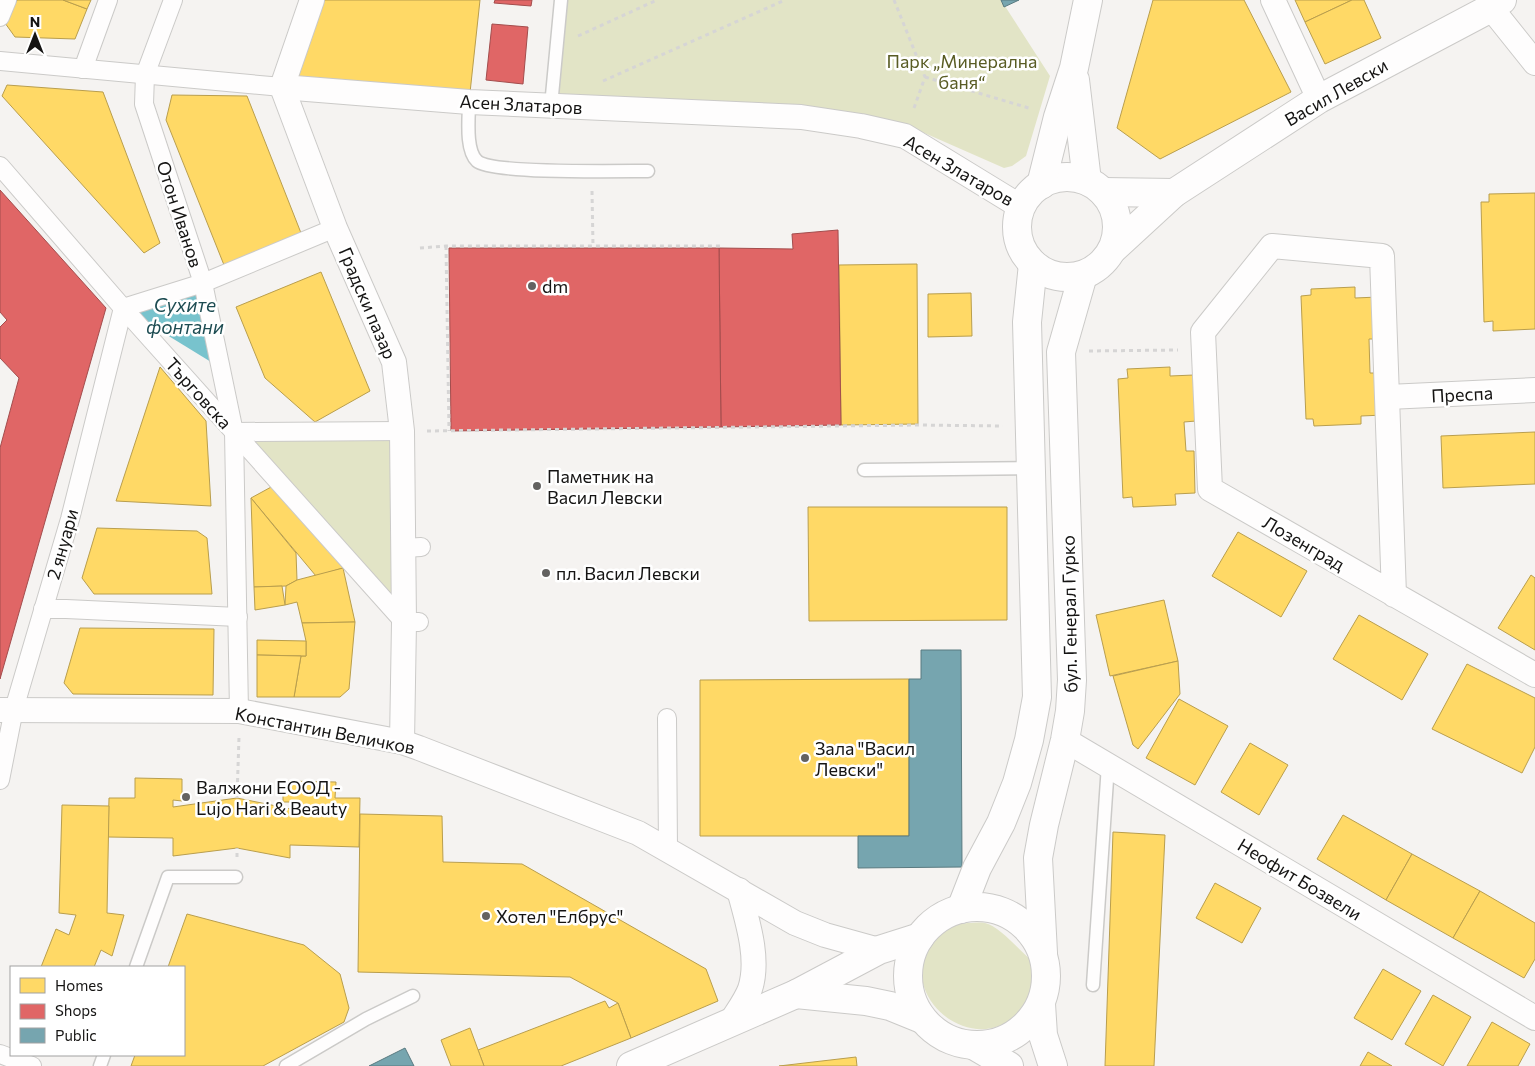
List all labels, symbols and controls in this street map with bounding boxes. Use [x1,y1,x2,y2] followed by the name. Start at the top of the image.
[10,10,60,60] north arrow
[30,13,40,30] text: N
[887,50,1037,93] park label: Парк „Минерална баня“
[1281,54,1391,130] street label: Васил Левски
[459,90,583,118] street label: Асен Златаров
[900,130,1018,210] street label: Асен Златаров
[152,158,208,270] street label: Отон Иванов
[335,244,401,362] street label: Градски пазар
[542,275,568,297] place label: dm
[526,280,538,292] marker: dm
[146,293,224,338] water label: Сухите фонтани
[161,353,237,433] street label: Търговска
[1430,381,1494,407] street label: Преспа
[547,465,662,508] place label: Паметник на Васил Левски
[531,480,543,492] marker: Паметник на Васил Левски
[41,506,83,582] street label: 2 януари
[1259,511,1349,576] street label: Лозенград
[1057,535,1081,693] street label: бул. Генерал Гурко
[556,562,700,584] place label: пл. Васил Левски
[540,567,552,579] marker: пл. Васил Левски
[233,702,417,758] street label: Константин Величков
[815,737,915,780] place label: Зала "Васил Левски"
[799,752,811,764] marker: Зала "Васил Левски"
[196,776,347,819] place label: Валжони ЕООД - Lujo Hari & Beauty
[180,791,192,803] marker: Валжони ЕООД - Lujo Hari & Beauty
[1234,833,1366,925] street label: Неофит Бозвели
[496,905,623,927] place label: Хотел "Елбрус"
[480,910,492,922] marker: Хотел "Елбрус"
[10,966,185,1056] legend
[55,976,103,994] text: Homes
[55,1001,97,1019] text: Shops
[55,1026,97,1044] text: Public

